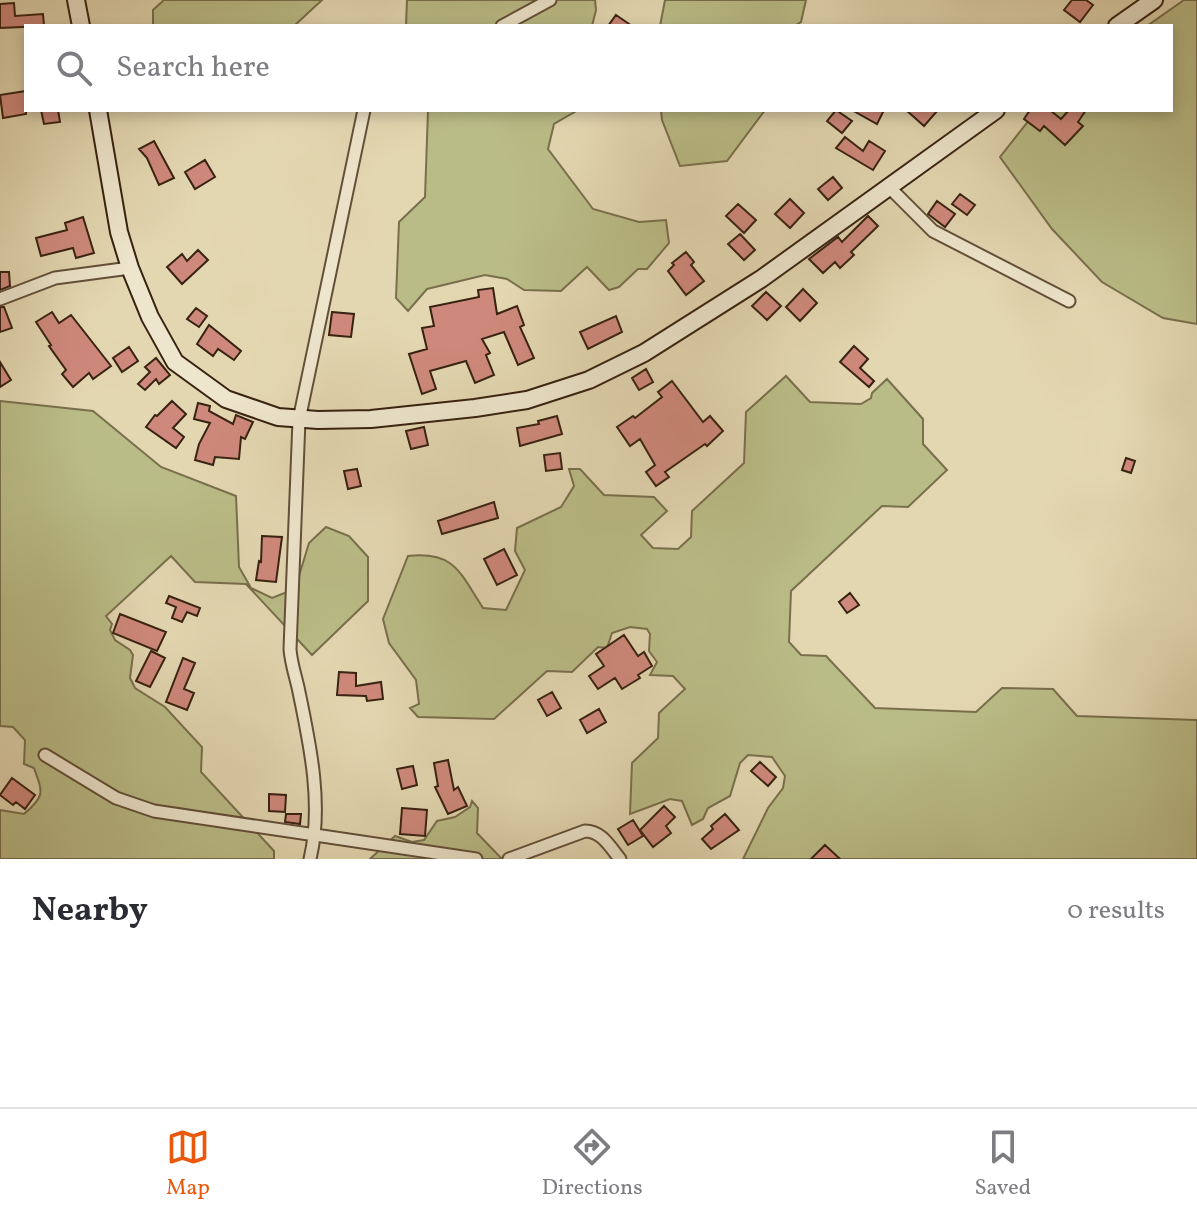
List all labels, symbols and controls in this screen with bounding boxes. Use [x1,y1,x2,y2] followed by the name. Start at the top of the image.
[24,24,1173,112] search box
[52,46,96,90] icon: search
[116,47,270,89] text: Search here
[32,888,148,935] text: Nearby
[1067,893,1165,929] text: 0 results
[166,1125,210,1204] tab: Map
[542,1125,643,1204] tab: Directions
[974,1125,1031,1204] tab: Saved

